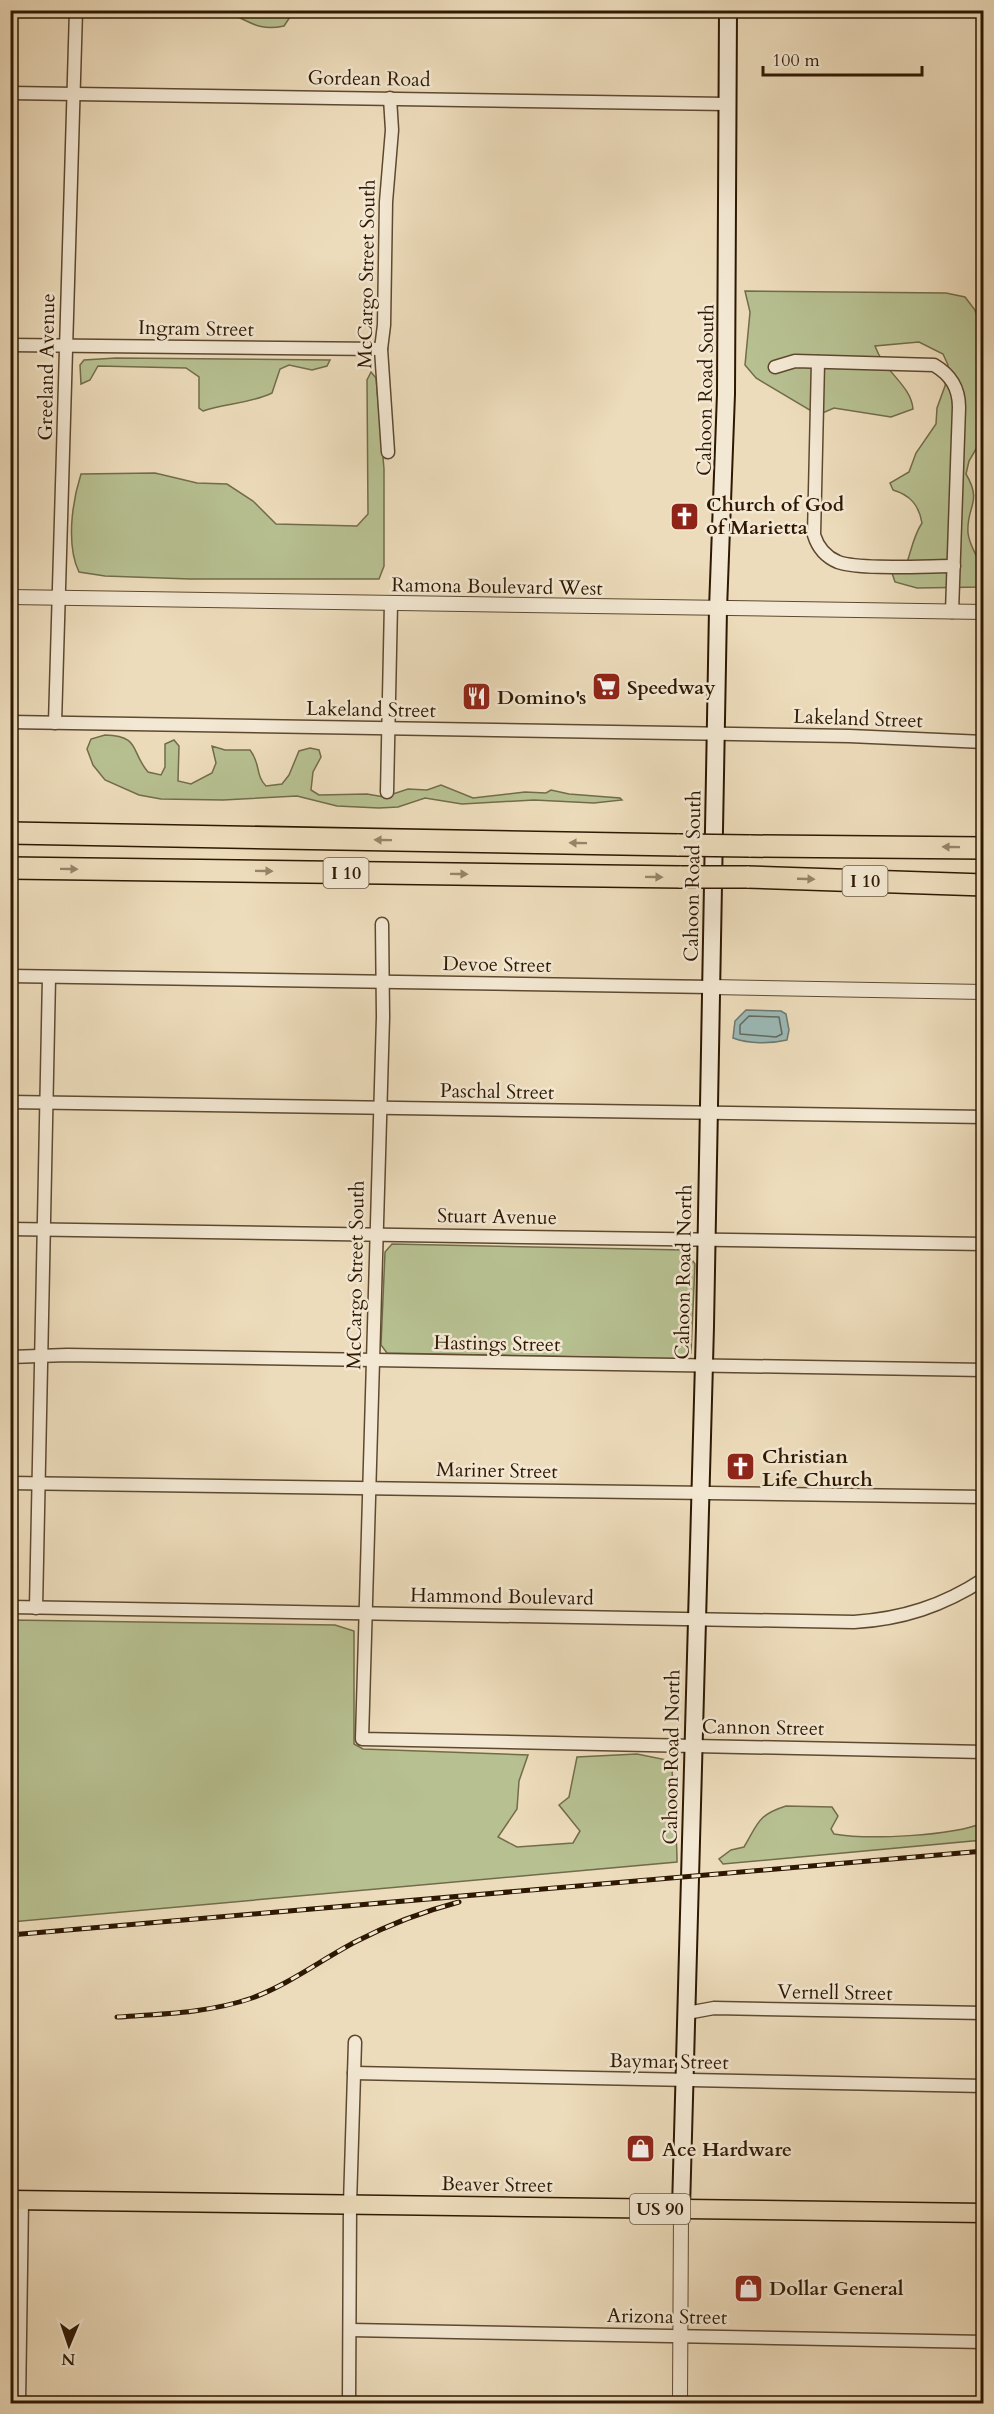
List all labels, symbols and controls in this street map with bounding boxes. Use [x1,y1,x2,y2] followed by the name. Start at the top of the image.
[763,39,922,77] scale bar
[772,48,820,73] text: 100 m
[307,64,431,93] street label: Gordean Road
[351,179,382,369] street label: McCargo Street South
[32,293,61,441] street label: Greeland Avenue
[691,304,720,476] street label: Cahoon Road South
[138,314,255,343] street label: Ingram Street
[706,491,845,541] place label: Church of God of Marietta
[669,500,701,532] church icon: Church of God of Marietta
[391,571,604,602] street label: Ramona Boulevard West
[590,671,622,703] supermarket icon: Speedway
[627,674,716,701] place label: Speedway
[460,681,492,713] restaurant icon: Domino's
[497,684,586,711] place label: Domino's
[306,695,437,724] street label: Lakeland Street
[793,703,924,734] street label: Lakeland Street
[678,790,707,962] street label: Cahoon Road South
[374,835,393,845] one-way arrow
[569,839,588,848] one-way arrow
[942,843,961,852] one-way arrow
[324,858,368,888] road number: I 10
[59,864,78,874] one-way arrow
[842,866,888,896] road number: I 10
[254,867,273,876] one-way arrow
[449,869,468,879] one-way arrow
[644,872,663,881] one-way arrow
[796,875,815,884] one-way arrow
[442,950,552,979] street label: Devoe Street
[440,1077,555,1106] street label: Paschal Street
[340,1180,371,1370] street label: McCargo Street South
[668,1184,699,1360] street label: Cahoon Road North
[437,1202,557,1231] street label: Stuart Avenue
[433,1329,561,1358] street label: Hastings Street
[762,1443,873,1493] place label: Christian Life Church
[725,1451,757,1483] church icon: Christian Life Church
[436,1456,559,1485] street label: Mariner Street
[410,1581,594,1612] street label: Hammond Boulevard
[656,1669,687,1845] street label: Cahoon Road North
[702,1713,825,1742] street label: Cannon Street
[777,1978,893,2007] street label: Vernell Street
[609,2047,729,2076] street label: Baymar Street
[625,2133,657,2165] shop icon: Ace Hardware
[662,2136,792,2163] place label: Ace Hardware
[441,2170,554,2199] street label: Beaver Street
[630,2194,690,2224] road number: US 90
[732,2272,764,2304] shop icon: Dollar General
[769,2275,904,2302] place label: Dollar General
[607,2302,728,2331] street label: Arizona Street
[39,2315,99,2375] north arrow
[61,2348,76,2370] text: N

